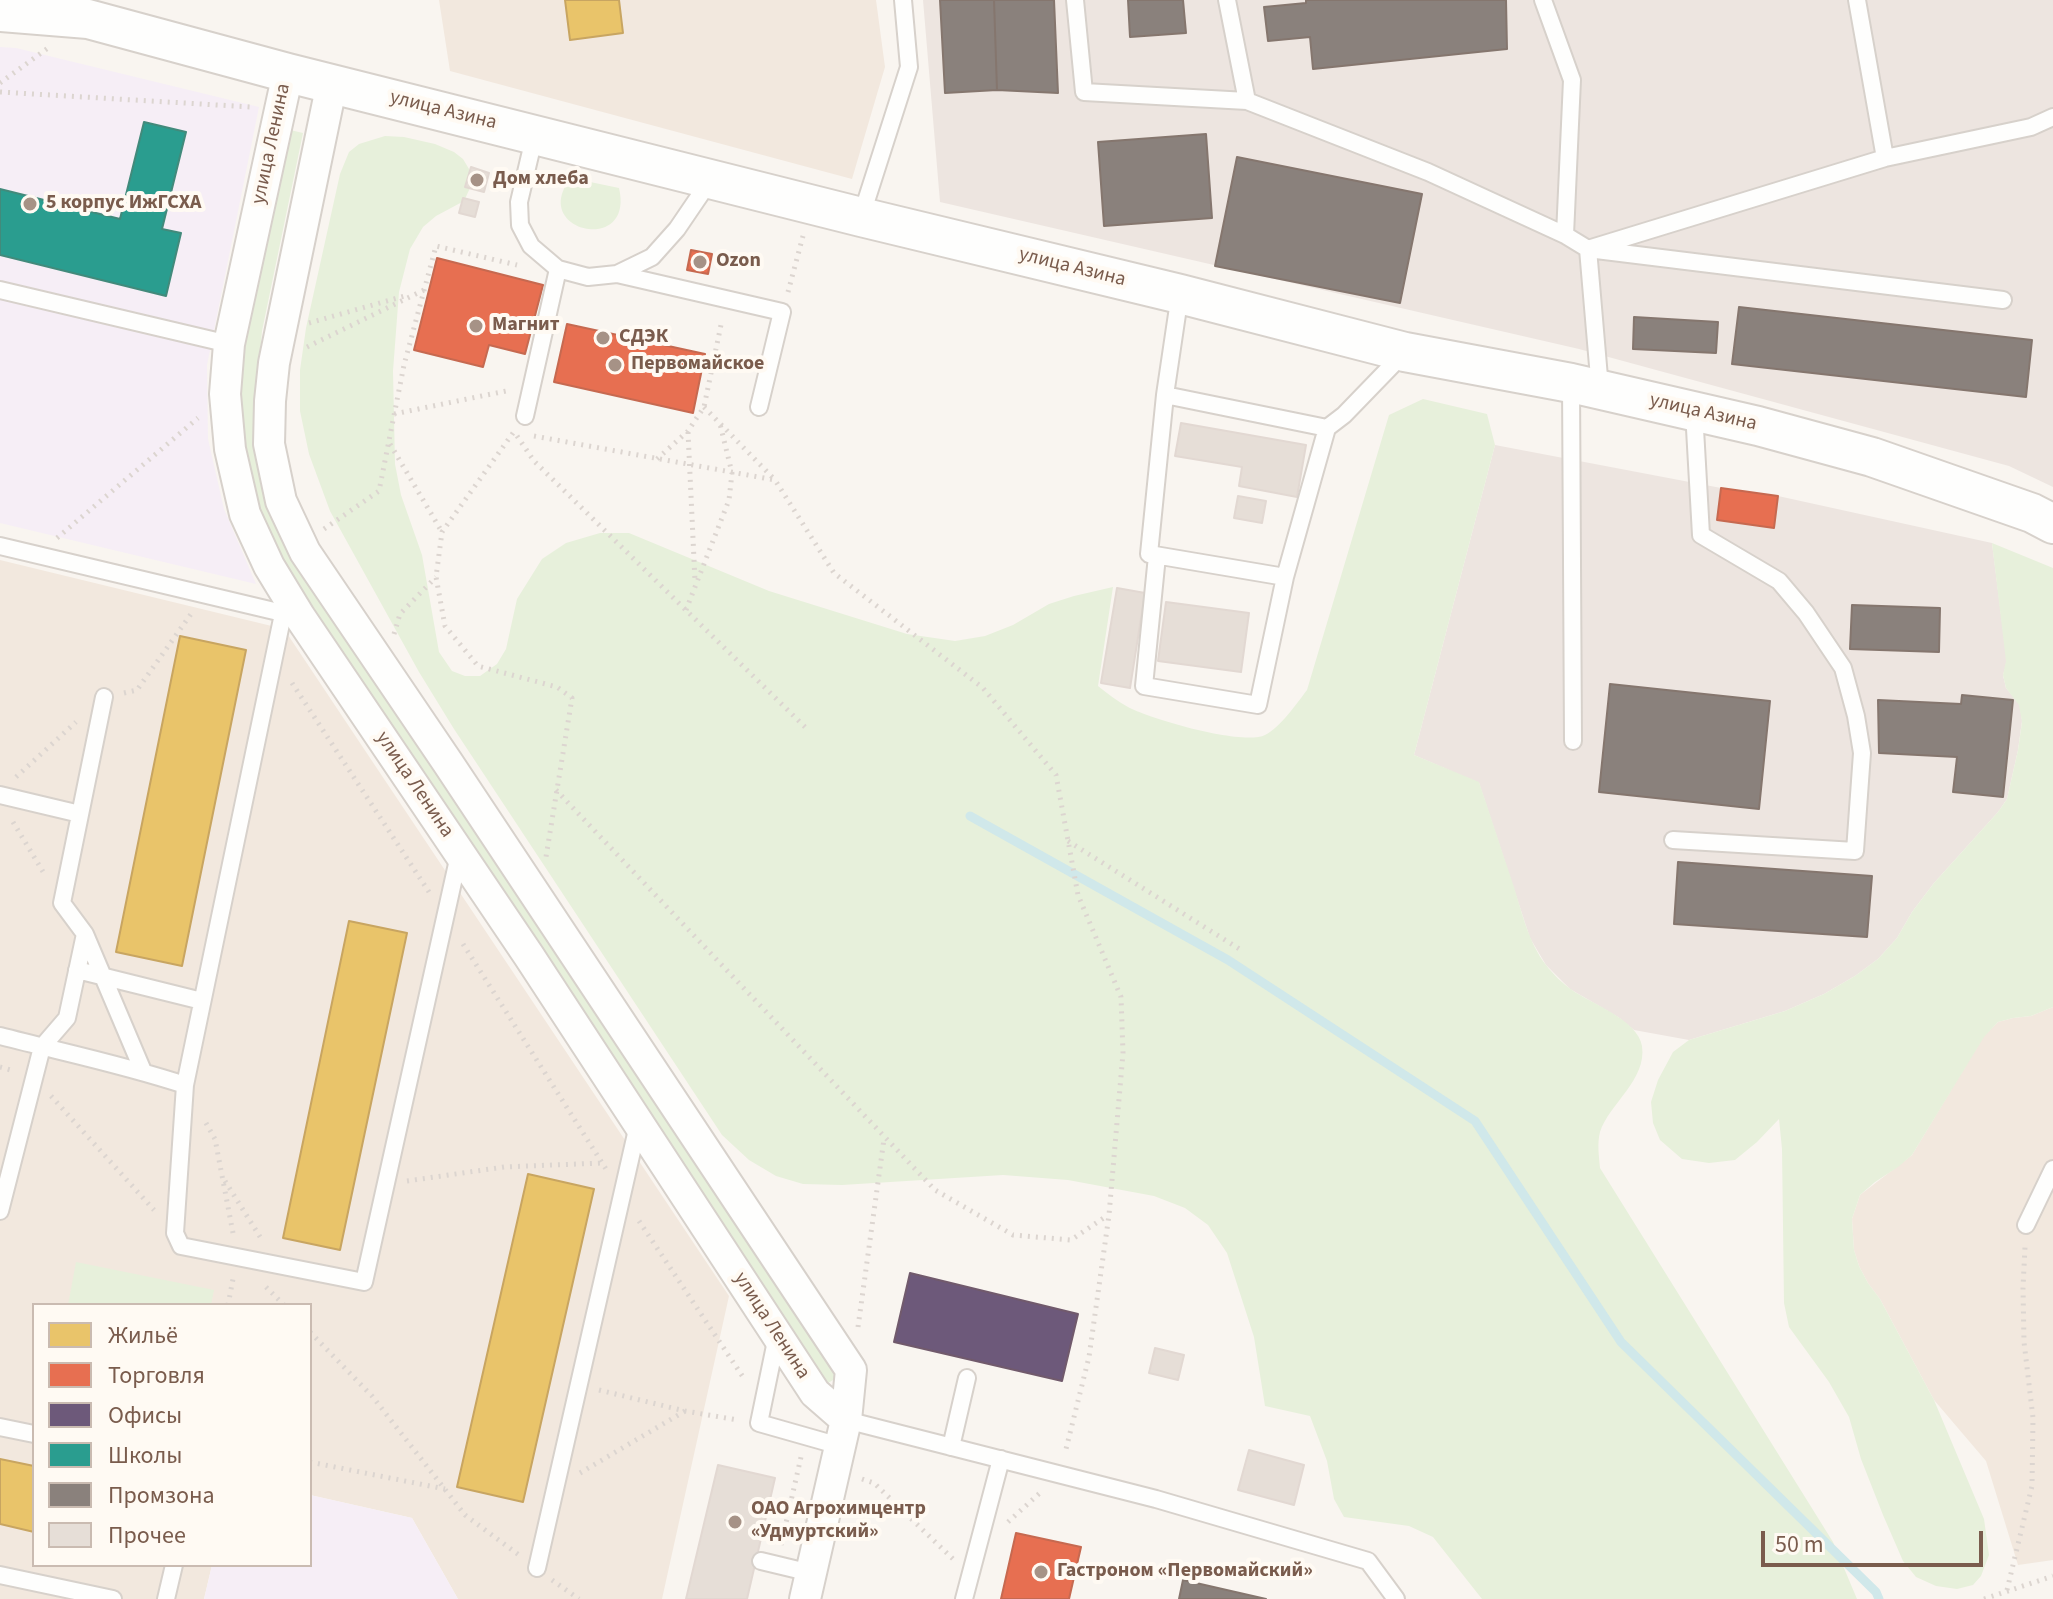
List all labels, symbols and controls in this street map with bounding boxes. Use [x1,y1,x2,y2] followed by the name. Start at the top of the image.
[247,81,297,207] street label: улица Ленина
[387,86,499,136] street label: улица Азина
[493,168,589,192] place label: Дом хлеба
[468,171,486,189] marker: Дом хлеба
[46,192,201,216] place label: 5 корпус ИжГСХА
[21,195,39,213] marker: 5 корпус ИжГСХА
[1016,243,1128,293] street label: улица Азина
[716,250,761,274] place label: Ozon
[691,253,709,271] marker: Ozon
[492,314,560,338] place label: Магнит
[467,317,485,335] marker: Магнит
[619,326,668,350] place label: СДЭК
[594,329,612,347] marker: СДЭК
[631,353,764,377] place label: Первомайское
[606,356,624,374] marker: Первомайское
[1647,389,1759,437] street label: улица Азина
[370,727,458,843] street label: улица Ленина
[727,1268,815,1384] street label: улица Ленина
[32,1303,312,1567] legend
[108,1318,178,1353] text: Жильё
[108,1358,205,1393] text: Торговля
[108,1398,182,1433] text: Офисы
[108,1438,182,1473] text: Школы
[108,1478,215,1513] text: Промзона
[751,1498,926,1545] place label: ОАО Агрохимцентр «Удмуртский»
[726,1513,744,1531] marker: ОАО Агрохимцентр «Удмуртский»
[1765,1515,1987,1565] scale bar
[108,1518,186,1553] text: Прочее
[1775,1527,1824,1562] text: 50 m
[1057,1560,1313,1584] place label: Гастроном «Первомайский»
[1032,1563,1050,1581] marker: Гастроном «Первомайский»

